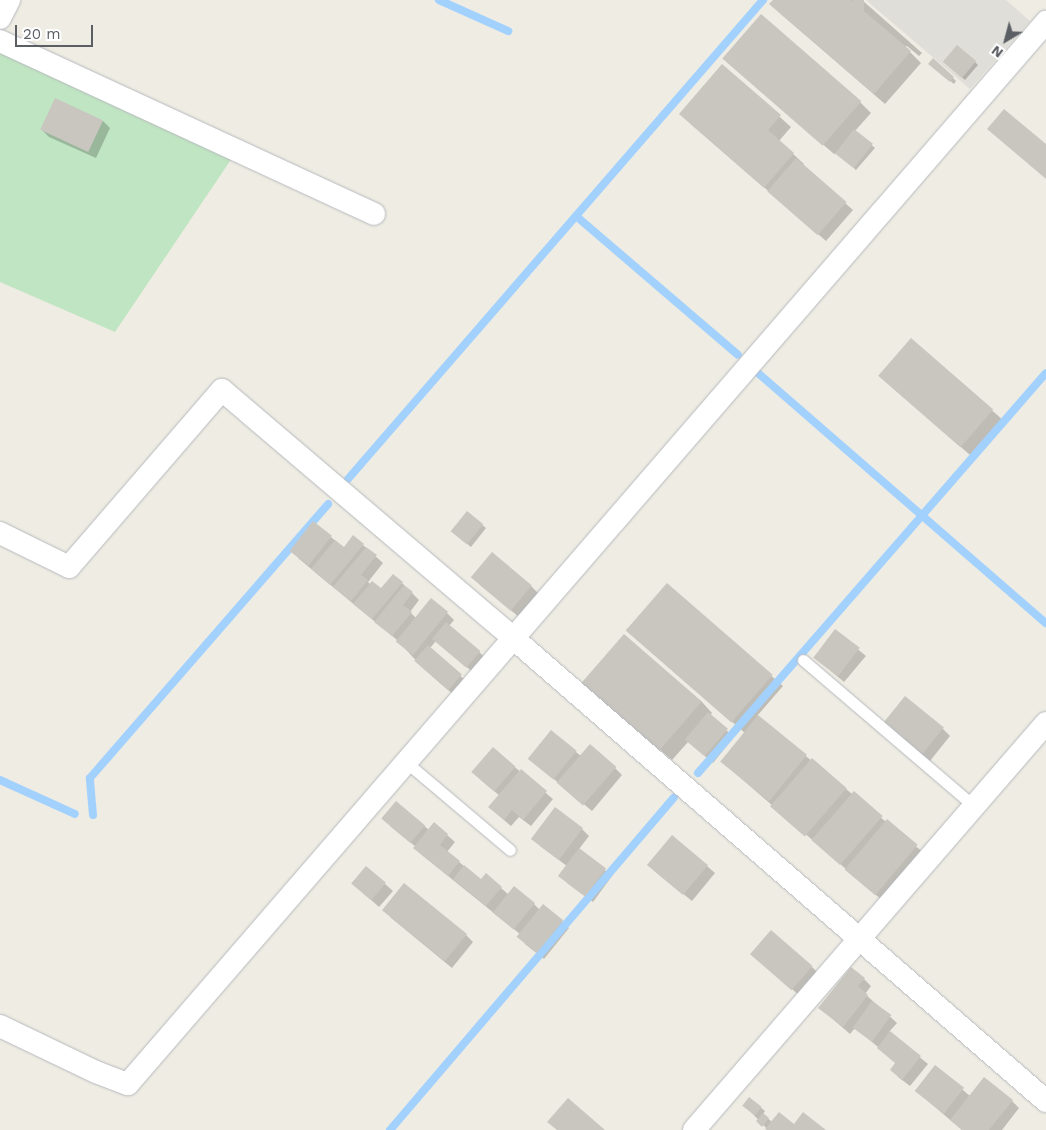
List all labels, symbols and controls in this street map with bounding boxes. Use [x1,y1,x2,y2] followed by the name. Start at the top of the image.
[18,15,95,47] scale bar
[981,15,1031,65] north arrow
[23,25,61,43] text: 20 m
[988,42,1006,61] text: N

